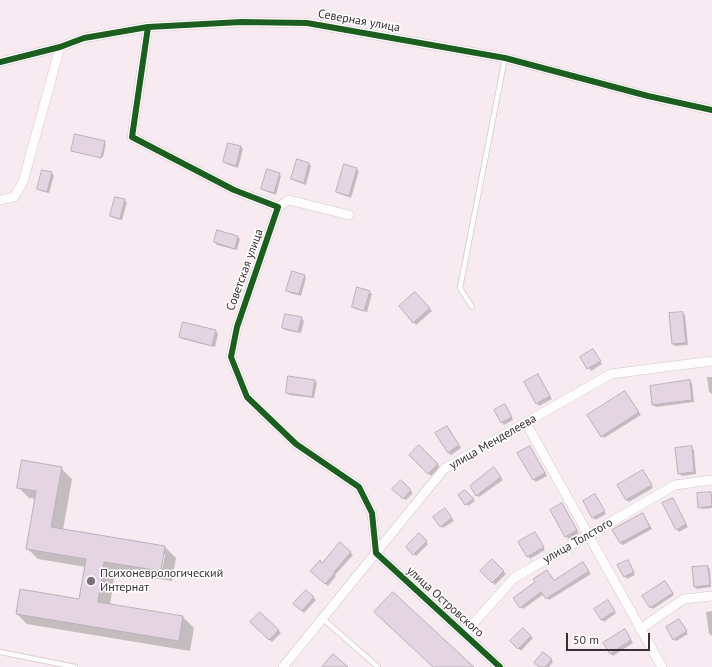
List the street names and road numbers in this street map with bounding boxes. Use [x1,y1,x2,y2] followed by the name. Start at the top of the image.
[317,7,401,35] street label: Северная улица
[224,227,266,313] street label: Советская улица
[447,411,539,473] street label: улица Менделеева
[541,515,615,567] street label: улица Толстого
[403,564,487,640] street label: улица Островского

